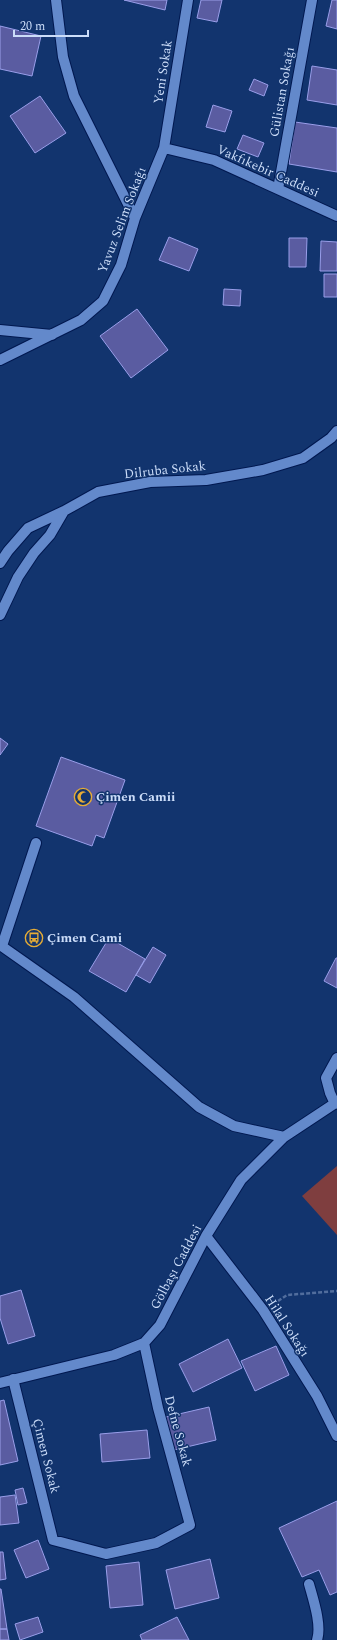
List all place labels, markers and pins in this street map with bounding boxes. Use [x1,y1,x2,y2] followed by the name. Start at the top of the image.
[73,787,93,807] mosque icon: Çimen Camii
[96,787,175,807] place label: Çimen Camii
[24,928,44,948] bus stop icon: Çimen Cami
[47,928,122,948] place label: Çimen Cami

